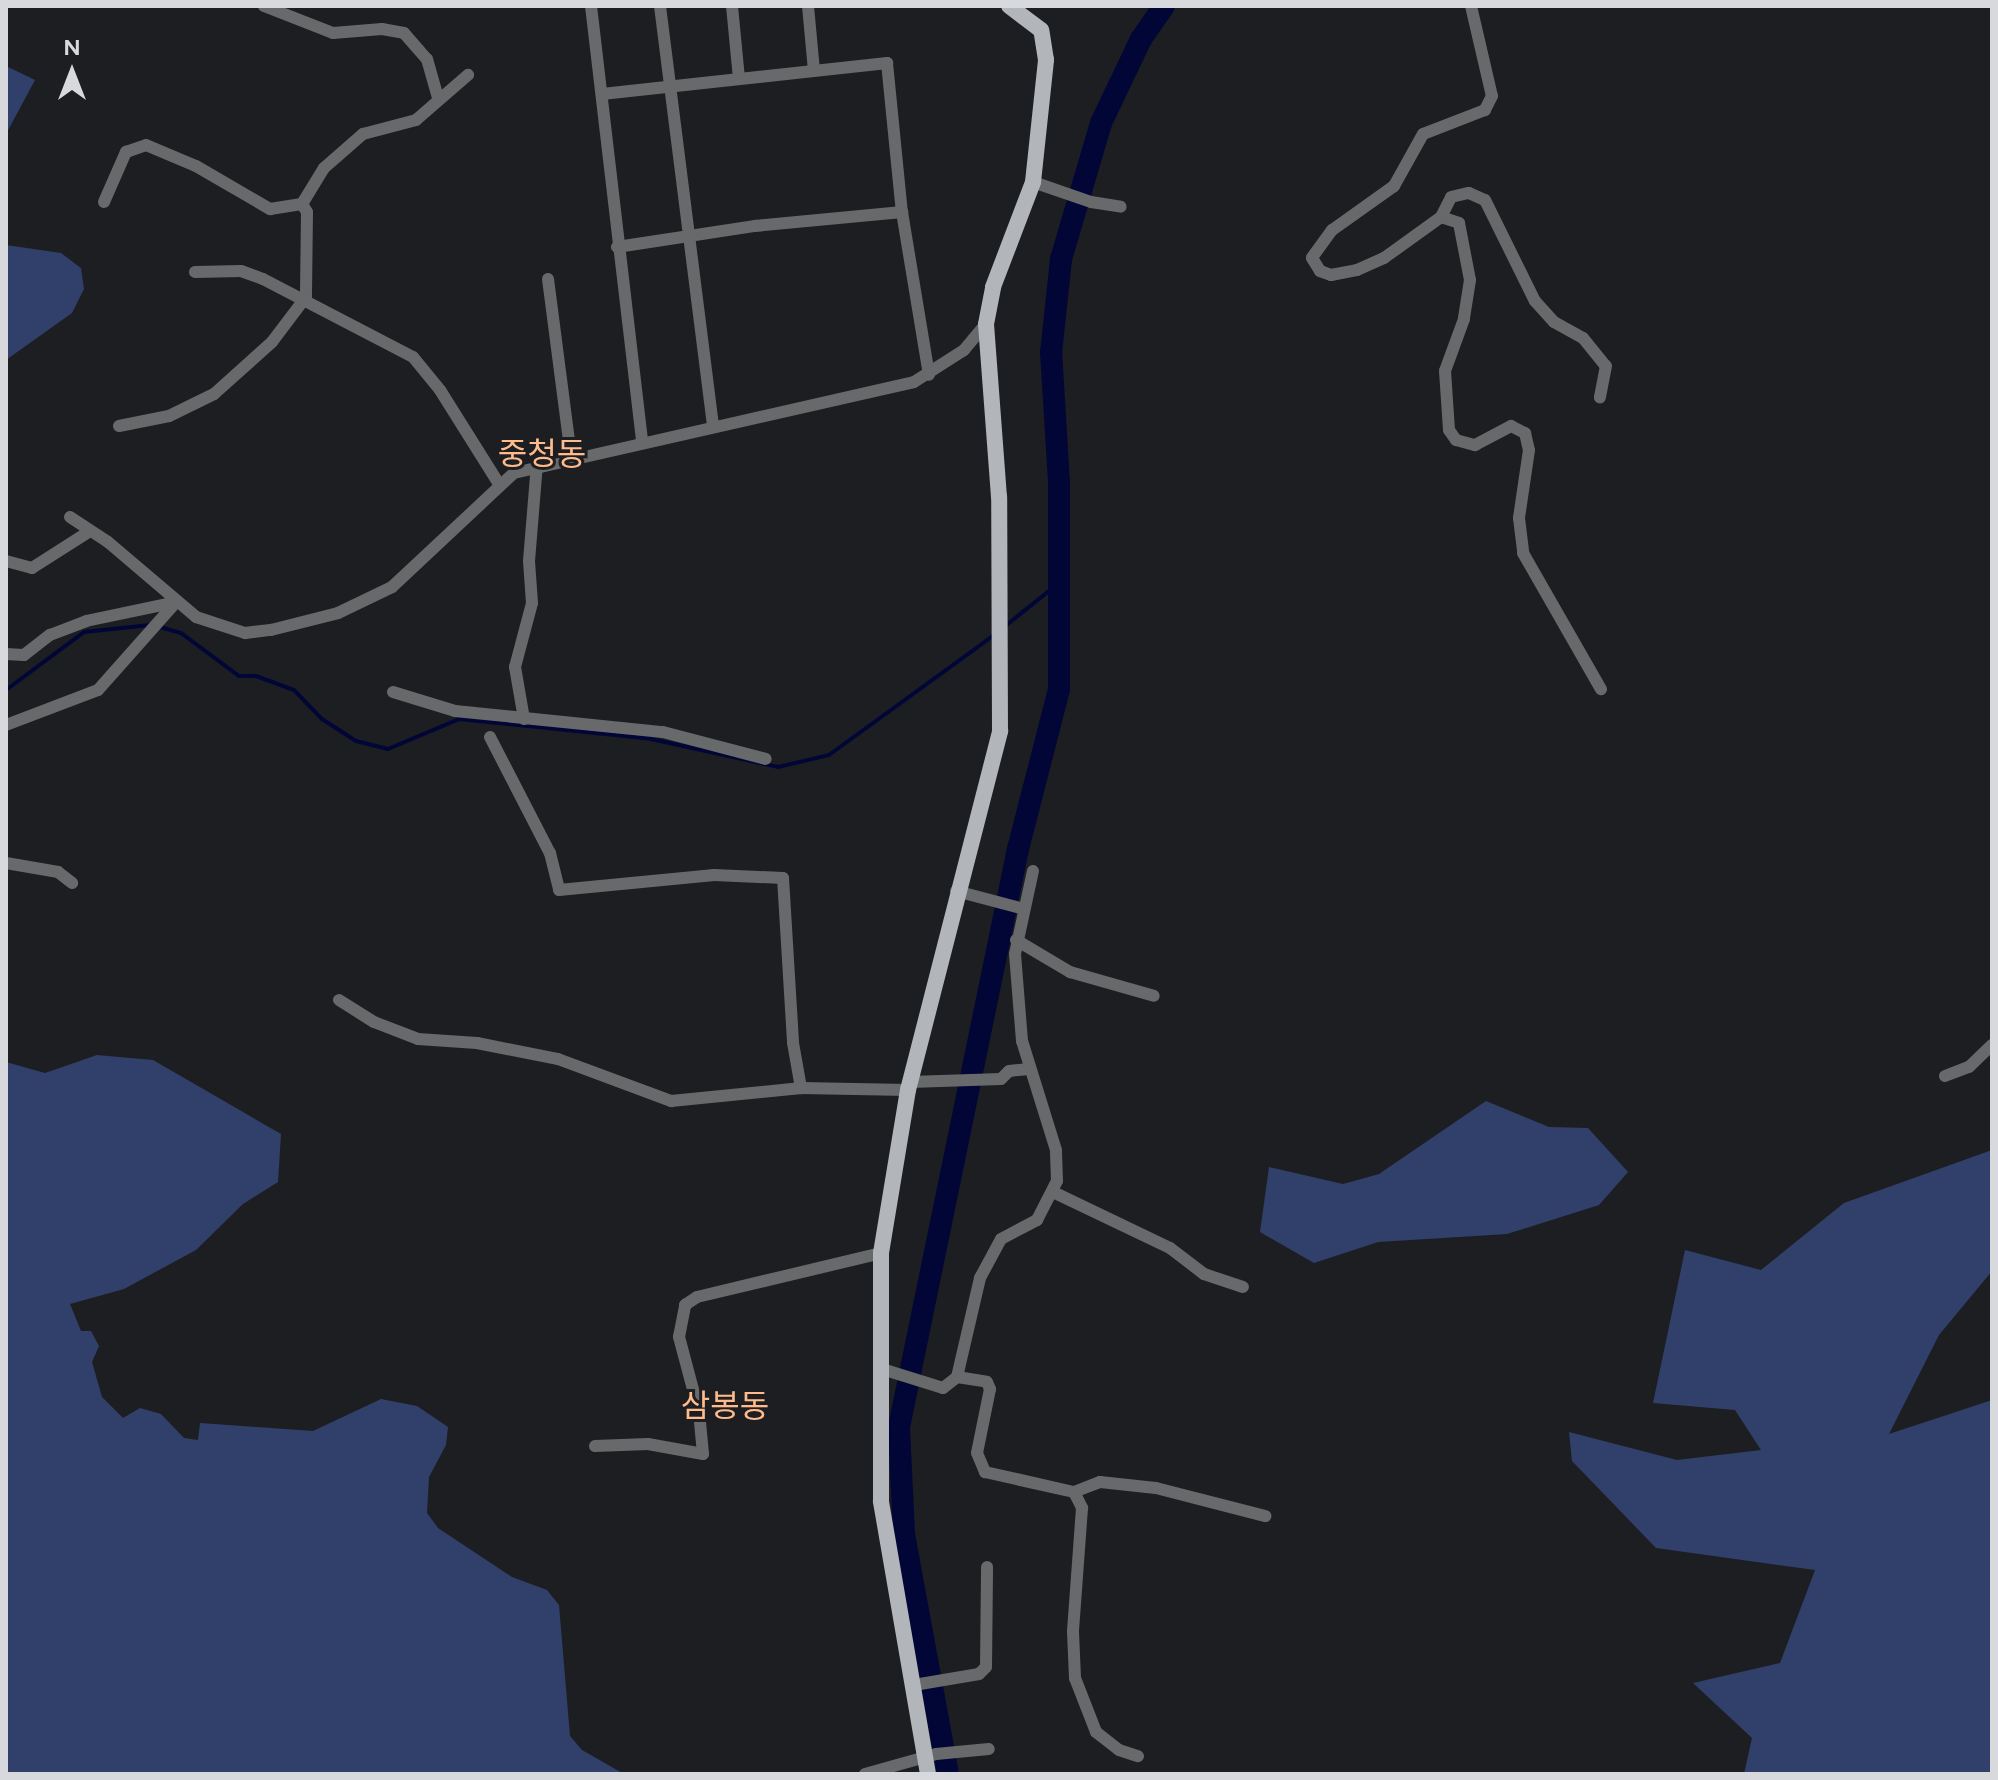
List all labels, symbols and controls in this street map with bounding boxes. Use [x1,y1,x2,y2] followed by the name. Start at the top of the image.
[32,32,112,112] north arrow
[63,34,81,61] text: N
[498,435,586,473] district label: 중청동
[681,1387,769,1425] district label: 삼봉동

